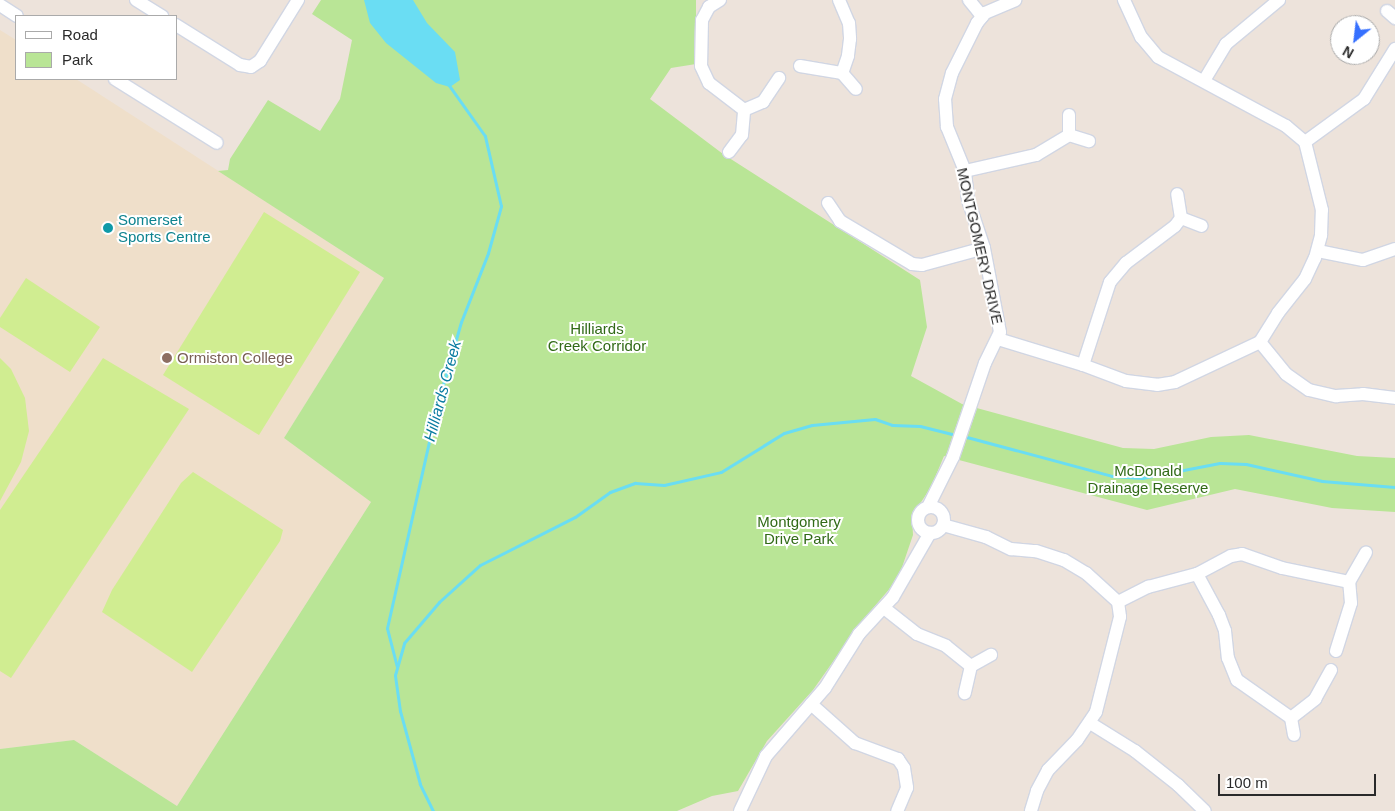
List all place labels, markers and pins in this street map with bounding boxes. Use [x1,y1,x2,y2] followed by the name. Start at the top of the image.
[118,210,211,245] place label: Somerset Sports Centre
[102,222,114,234] marker: Somerset Sports Centre
[177,349,293,367] place label: Ormiston College
[161,352,173,364] marker: Ormiston College

